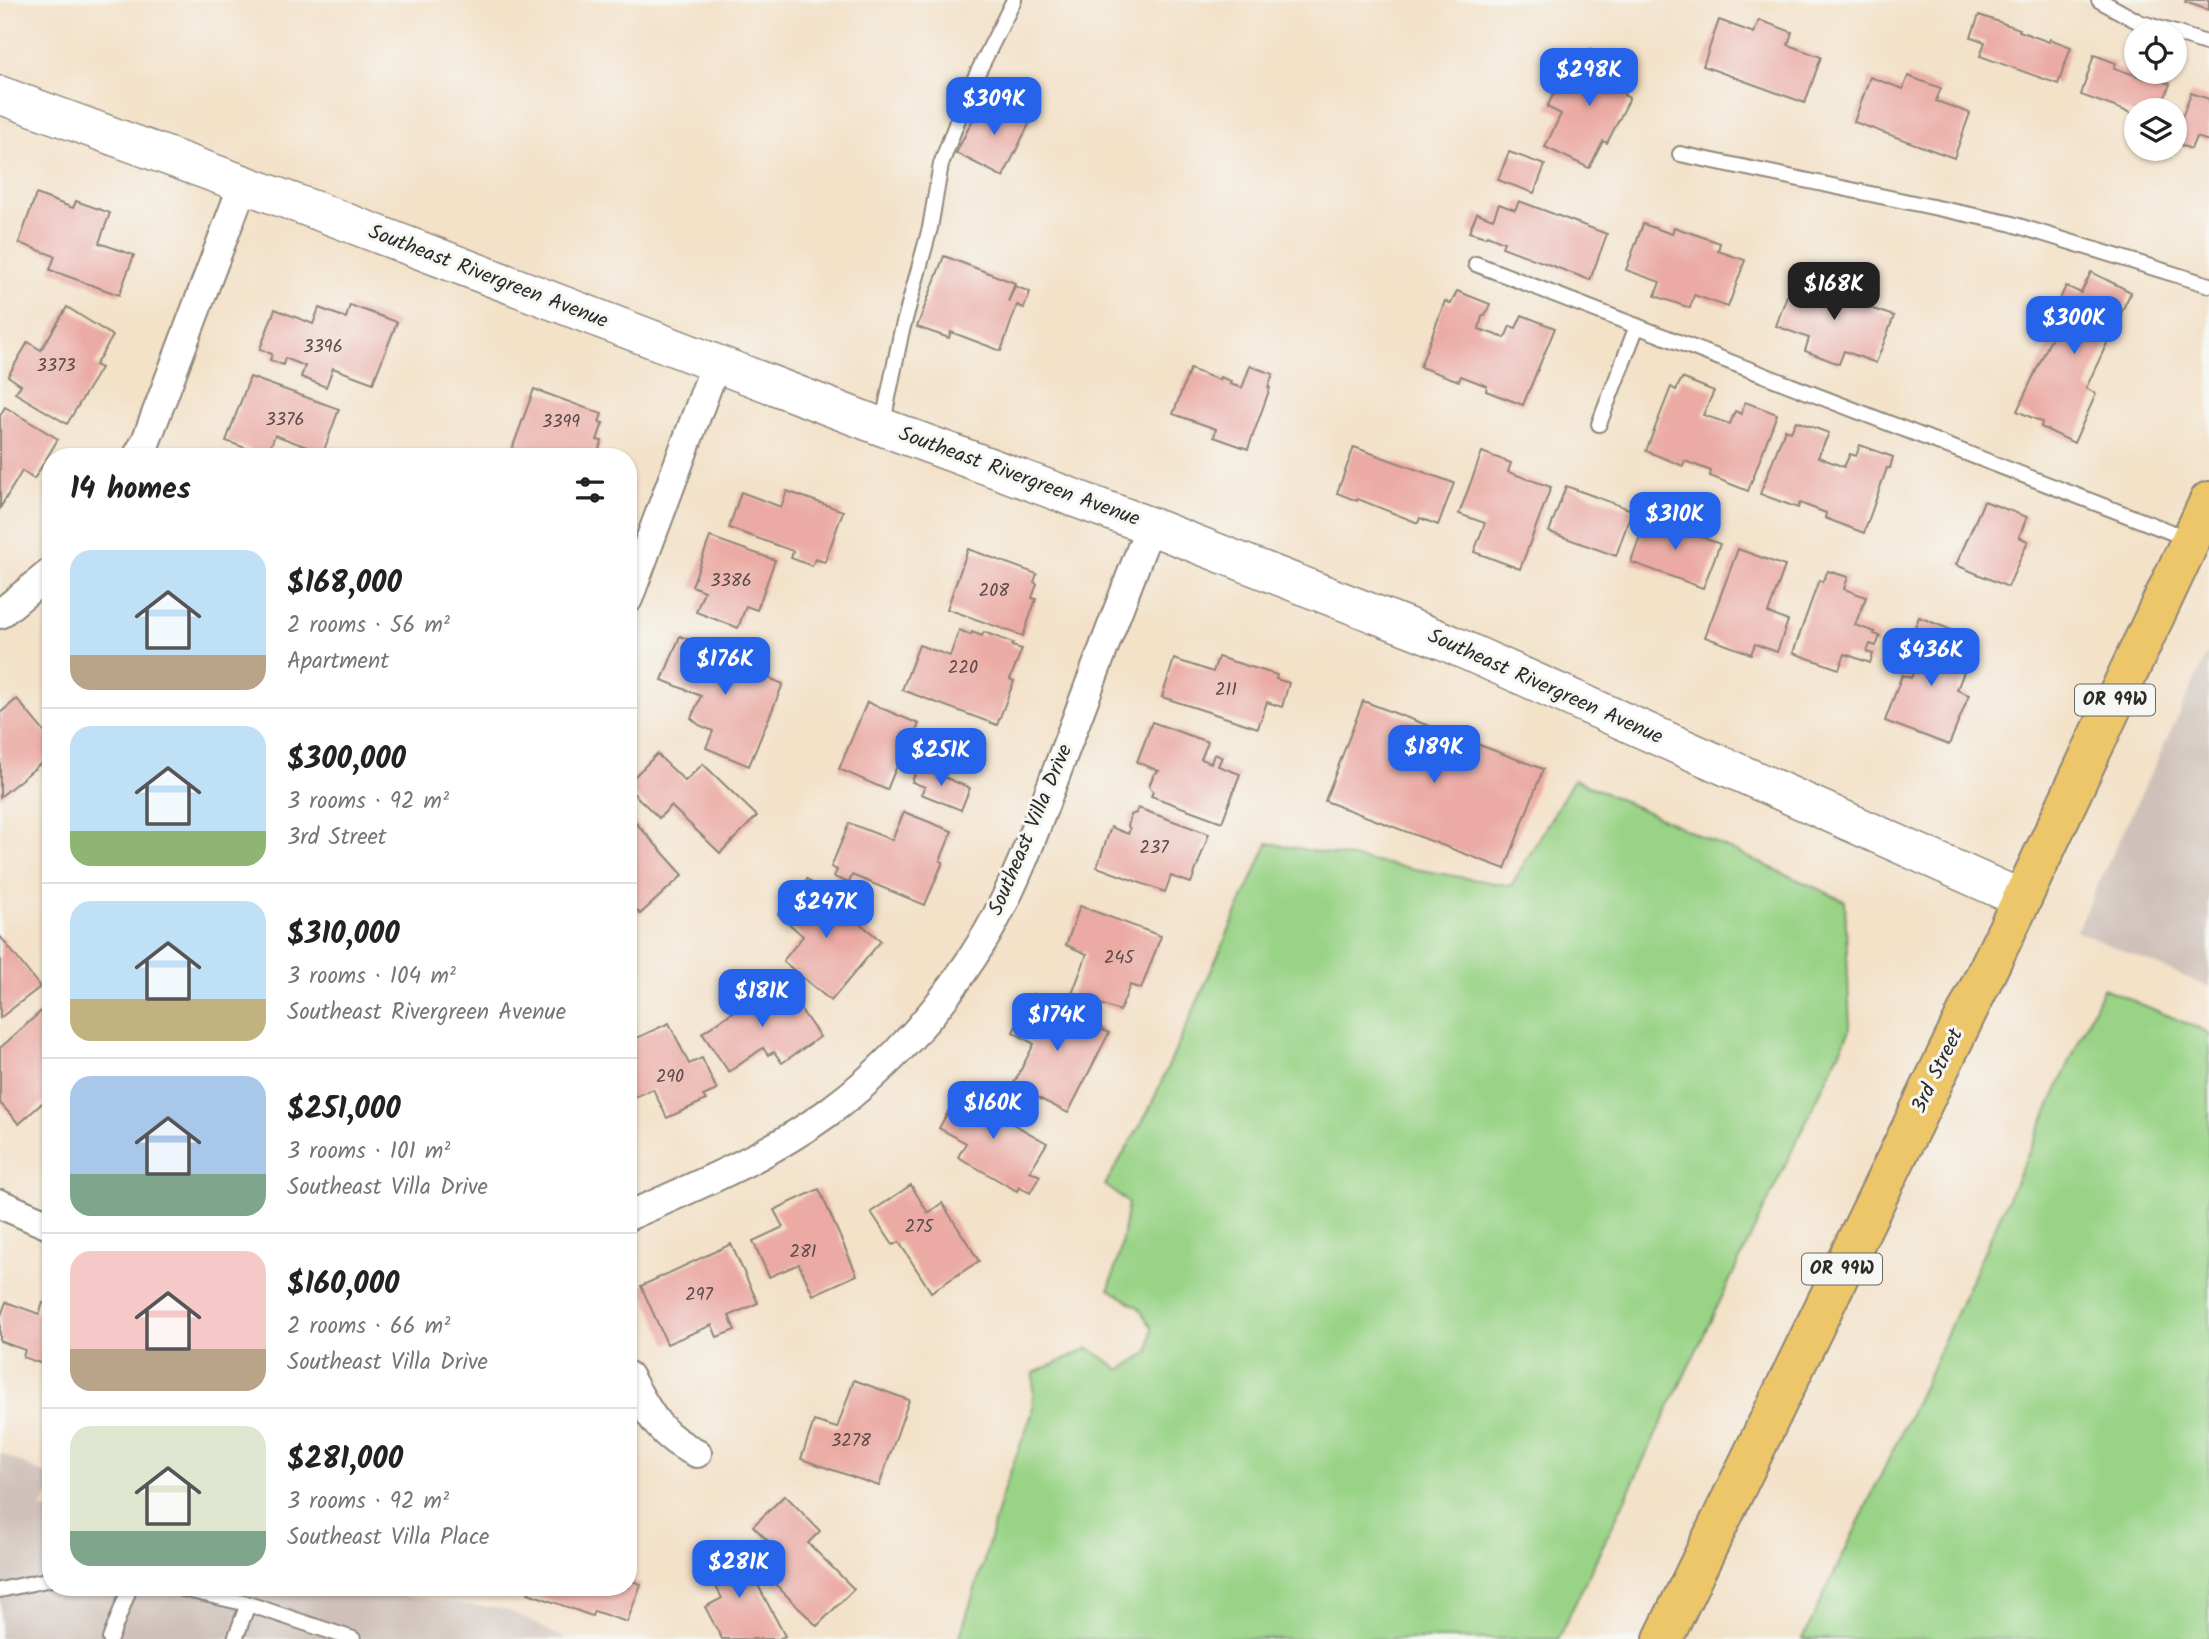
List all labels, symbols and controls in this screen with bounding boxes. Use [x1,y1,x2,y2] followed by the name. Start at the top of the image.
[2124,21,2187,161] map controls
[2124,21,2187,84] button: locate
[1540,48,1638,108] pin: $298K
[1556,53,1622,89] text: $298K
[945,78,1043,137] pin: $309K
[962,82,1026,118] text: $309K
[2124,98,2187,161] button: layers
[363,216,613,338] street label: Southeast Rivergreen Avenue
[1785,262,1883,322] pin: $168K
[1804,267,1864,303] text: $168K
[2025,296,2123,356] pin: $300K
[2042,301,2106,337] text: $300K
[303,333,343,362] house number: 3396
[36,352,76,381] house number: 3373
[266,406,304,435] house number: 3376
[542,408,580,437] house number: 3399
[894,418,1145,536] street label: Southeast Rivergreen Avenue
[70,466,191,514] text: 14 homes
[571,471,609,509] icon: filters
[1626,492,1724,552] pin: $310K
[1646,497,1704,533] text: $310K
[287,560,402,608] text: $168,000
[710,567,752,596] house number: 3386
[979,577,1009,606] house number: 208
[126,578,210,662] icon: home
[287,608,450,644] text: 2 rooms · 56 m²
[1422,620,1669,754] street label: Southeast Rivergreen Avenue
[1882,628,1980,688] pin: $436K
[1898,633,1964,669] text: $436K
[676,638,774,697] pin: $176K
[696,642,754,678] text: $176K
[287,644,389,680] text: Apartment
[948,654,978,683] house number: 220
[1215,676,1237,705] house number: 211
[2075,684,2155,716] road number: OR 99W
[1385,726,1483,785] pin: $189K
[892,728,990,788] pin: $251K
[1404,730,1464,766] text: $189K
[911,733,971,769] text: $251K
[287,736,406,784] text: $300,000
[980,739,1082,921] street label: Southeast Villa Drive
[126,754,210,838] icon: home
[287,784,449,820] text: 3 rooms · 92 m²
[287,820,387,856] text: 3rd Street
[1139,834,1169,863] house number: 237
[777,880,875,940] pin: $247K
[794,885,858,921] text: $247K
[287,911,400,959] text: $310,000
[126,929,210,1013] icon: home
[1104,944,1135,973] house number: 245
[287,959,456,995] text: 3 rooms · 104 m²
[713,970,811,1029] pin: $181K
[735,974,789,1010] text: $181K
[1008,993,1106,1053] pin: $174K
[287,995,566,1031] text: Southeast Rivergreen Avenue
[1028,998,1086,1034] text: $174K
[1903,1022,1973,1119] street label: 3rd Street
[656,1063,684,1092] house number: 290
[944,1082,1042,1141] pin: $160K
[287,1086,401,1134] text: $251,000
[964,1086,1022,1122] text: $160K
[126,1104,210,1188] icon: home
[287,1134,450,1170] text: 3 rooms · 101 m²
[287,1170,488,1206] text: Southeast Villa Drive
[905,1213,935,1242] house number: 275
[790,1238,816,1267] house number: 281
[1802,1254,1882,1284] road number: OR 99W
[287,1261,400,1309] text: $160,000
[126,1279,210,1363] icon: home
[685,1281,713,1310] house number: 297
[287,1309,450,1345] text: 2 rooms · 66 m²
[287,1345,488,1381] text: Southeast Villa Drive
[831,1427,871,1456] house number: 3278
[287,1436,403,1484] text: $281,000
[126,1454,210,1538] icon: home
[287,1484,449,1520] text: 3 rooms · 92 m²
[287,1520,489,1556] text: Southeast Villa Place
[690,1540,788,1600] pin: $281K
[708,1545,770,1581] text: $281K

